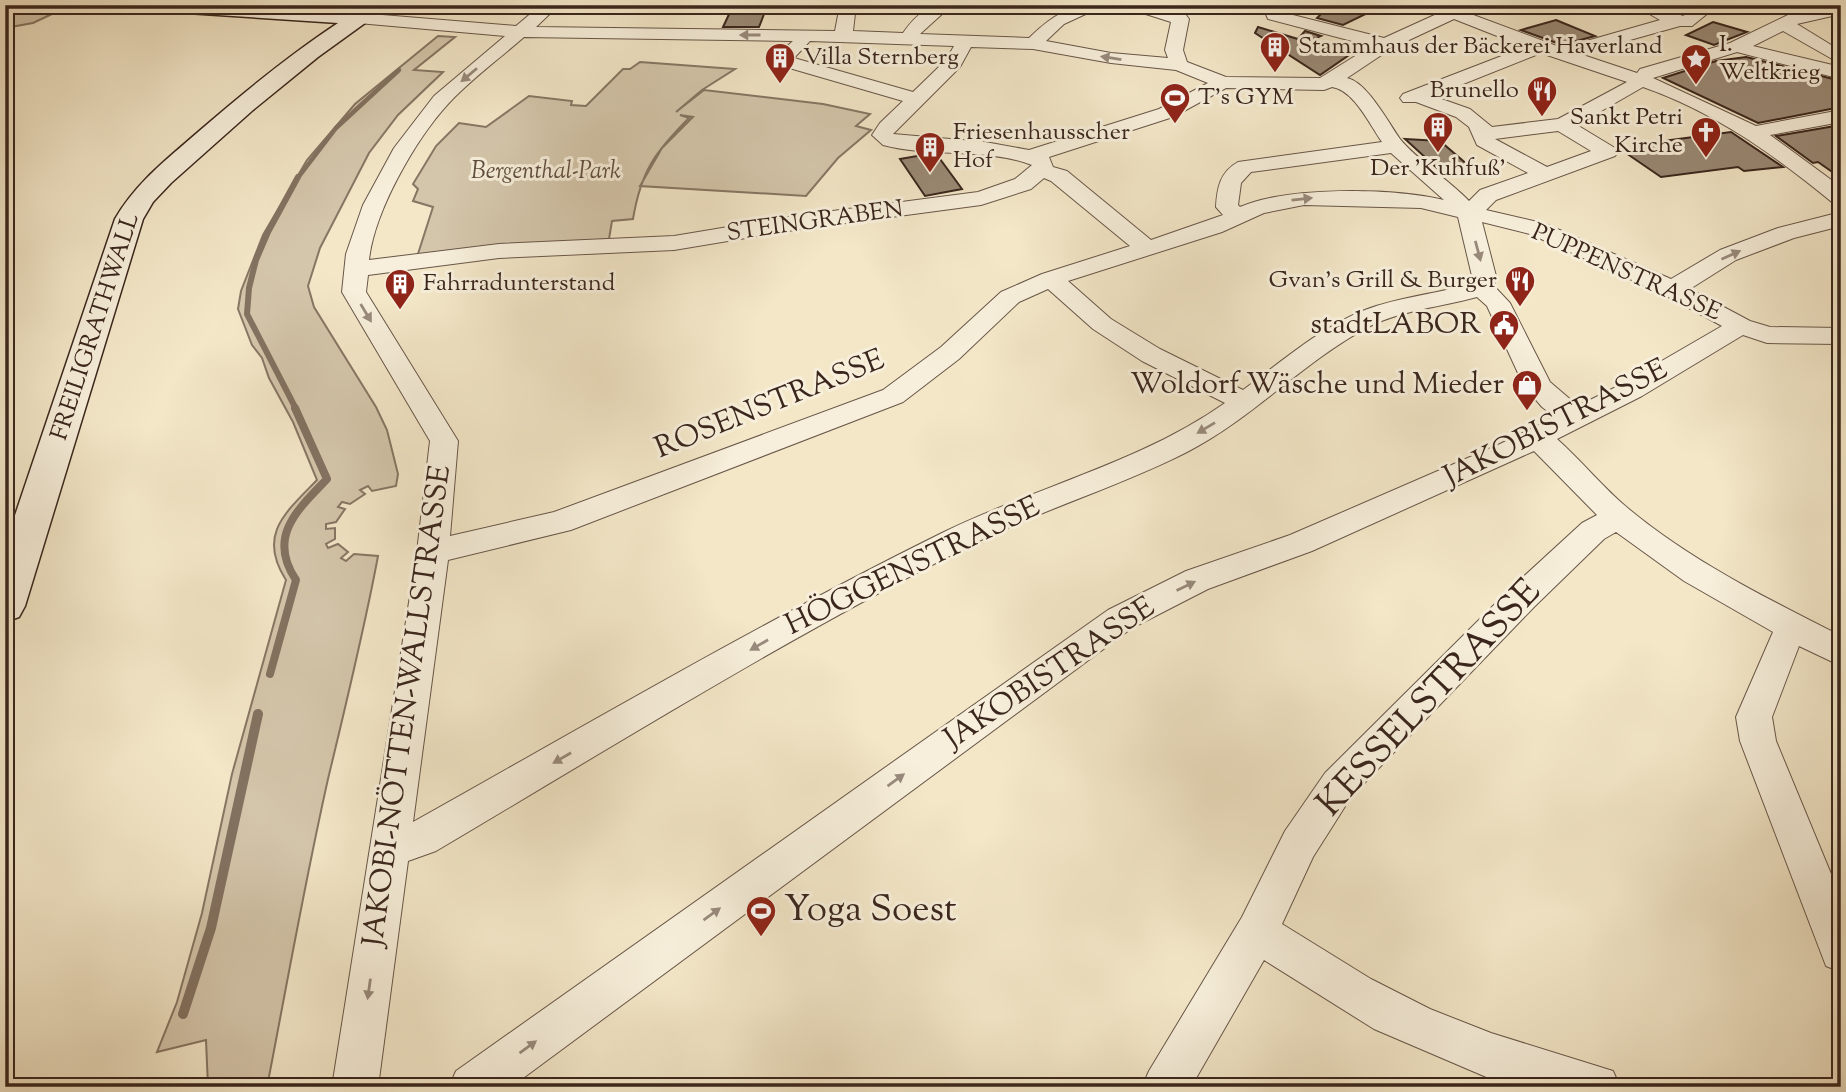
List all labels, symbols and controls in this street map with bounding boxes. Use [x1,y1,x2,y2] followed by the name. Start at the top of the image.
[1719,28,1821,90] place label: I. Weltkrieg
[739,29,761,41] one-way arrow
[1258,30,1292,74] building icon: Stammhaus der Bäckerei Haverland
[1298,30,1663,64] place label: Stammhaus der Bäckerei Haverland
[763,41,797,85] building icon: Villa Sternberg
[803,41,959,75] place label: Villa Sternberg
[1679,42,1713,86] place icon: I. Weltkrieg
[1100,52,1122,63] one-way arrow
[461,68,479,83] one-way arrow
[1430,74,1519,108] place label: Brunello
[1525,74,1559,118] restaurant icon: Brunello
[1158,81,1192,125] sports icon: T's GYM
[1198,81,1294,115] place label: T's GYM
[1570,101,1683,163] place label: Sankt Petri Kirche
[1421,110,1455,154] building icon: Der 'Kuhfuß'
[1689,115,1723,159] church icon: Sankt Petri Kirche
[953,116,1130,178] place label: Friesenhausscher Hof
[913,130,947,174] building icon: Friesenhausscher Hof
[1370,152,1506,186] place label: Der 'Kuhfuß'
[471,155,621,189] park label: Bergenthal-Park
[725,193,905,251] street label: STEINGRABEN
[1291,193,1313,204] one-way arrow
[43,209,149,445] street label: FREILIGRATHWALL
[1526,216,1727,330] street label: PUPPENSTRASSE
[1473,241,1483,262] one-way arrow
[1721,249,1741,261] one-way arrow
[1269,264,1497,298] place label: Gvan's Grill & Burger
[1503,264,1537,308] restaurant icon: Gvan's Grill & Burger
[383,267,417,311] building icon: Fahrradunterstand
[423,267,616,301] place label: Fahrradunterstand
[360,303,373,322] one-way arrow
[1310,304,1481,347] place label: stadtLABOR
[1487,308,1521,352] public building icon: stadtLABOR
[649,339,891,471] street label: ROSENSTRASSE
[1435,349,1675,500] street label: JAKOBISTRASSE
[1130,364,1504,407] place label: Woldorf Wäsche und Mieder
[1510,368,1544,412] shop icon: Woldorf Wäsche und Mieder
[1196,422,1215,434] one-way arrow
[353,463,463,951] street label: JAKOBI-NÖTTEN-WALLSTRASSE
[778,487,1048,647] street label: HÖGGENSTRASSE
[1305,568,1555,830] street label: KESSELSTRASSE
[1176,580,1196,591] one-way arrow
[934,587,1164,762] street label: JAKOBISTRASSE
[749,639,768,651] one-way arrow
[552,752,571,764] one-way arrow
[887,773,905,787] one-way arrow
[784,884,957,938] place label: Yoga Soest
[744,894,778,938] sports icon: Yoga Soest
[703,907,721,921] one-way arrow
[364,979,375,1001] one-way arrow
[519,1040,537,1054] one-way arrow

